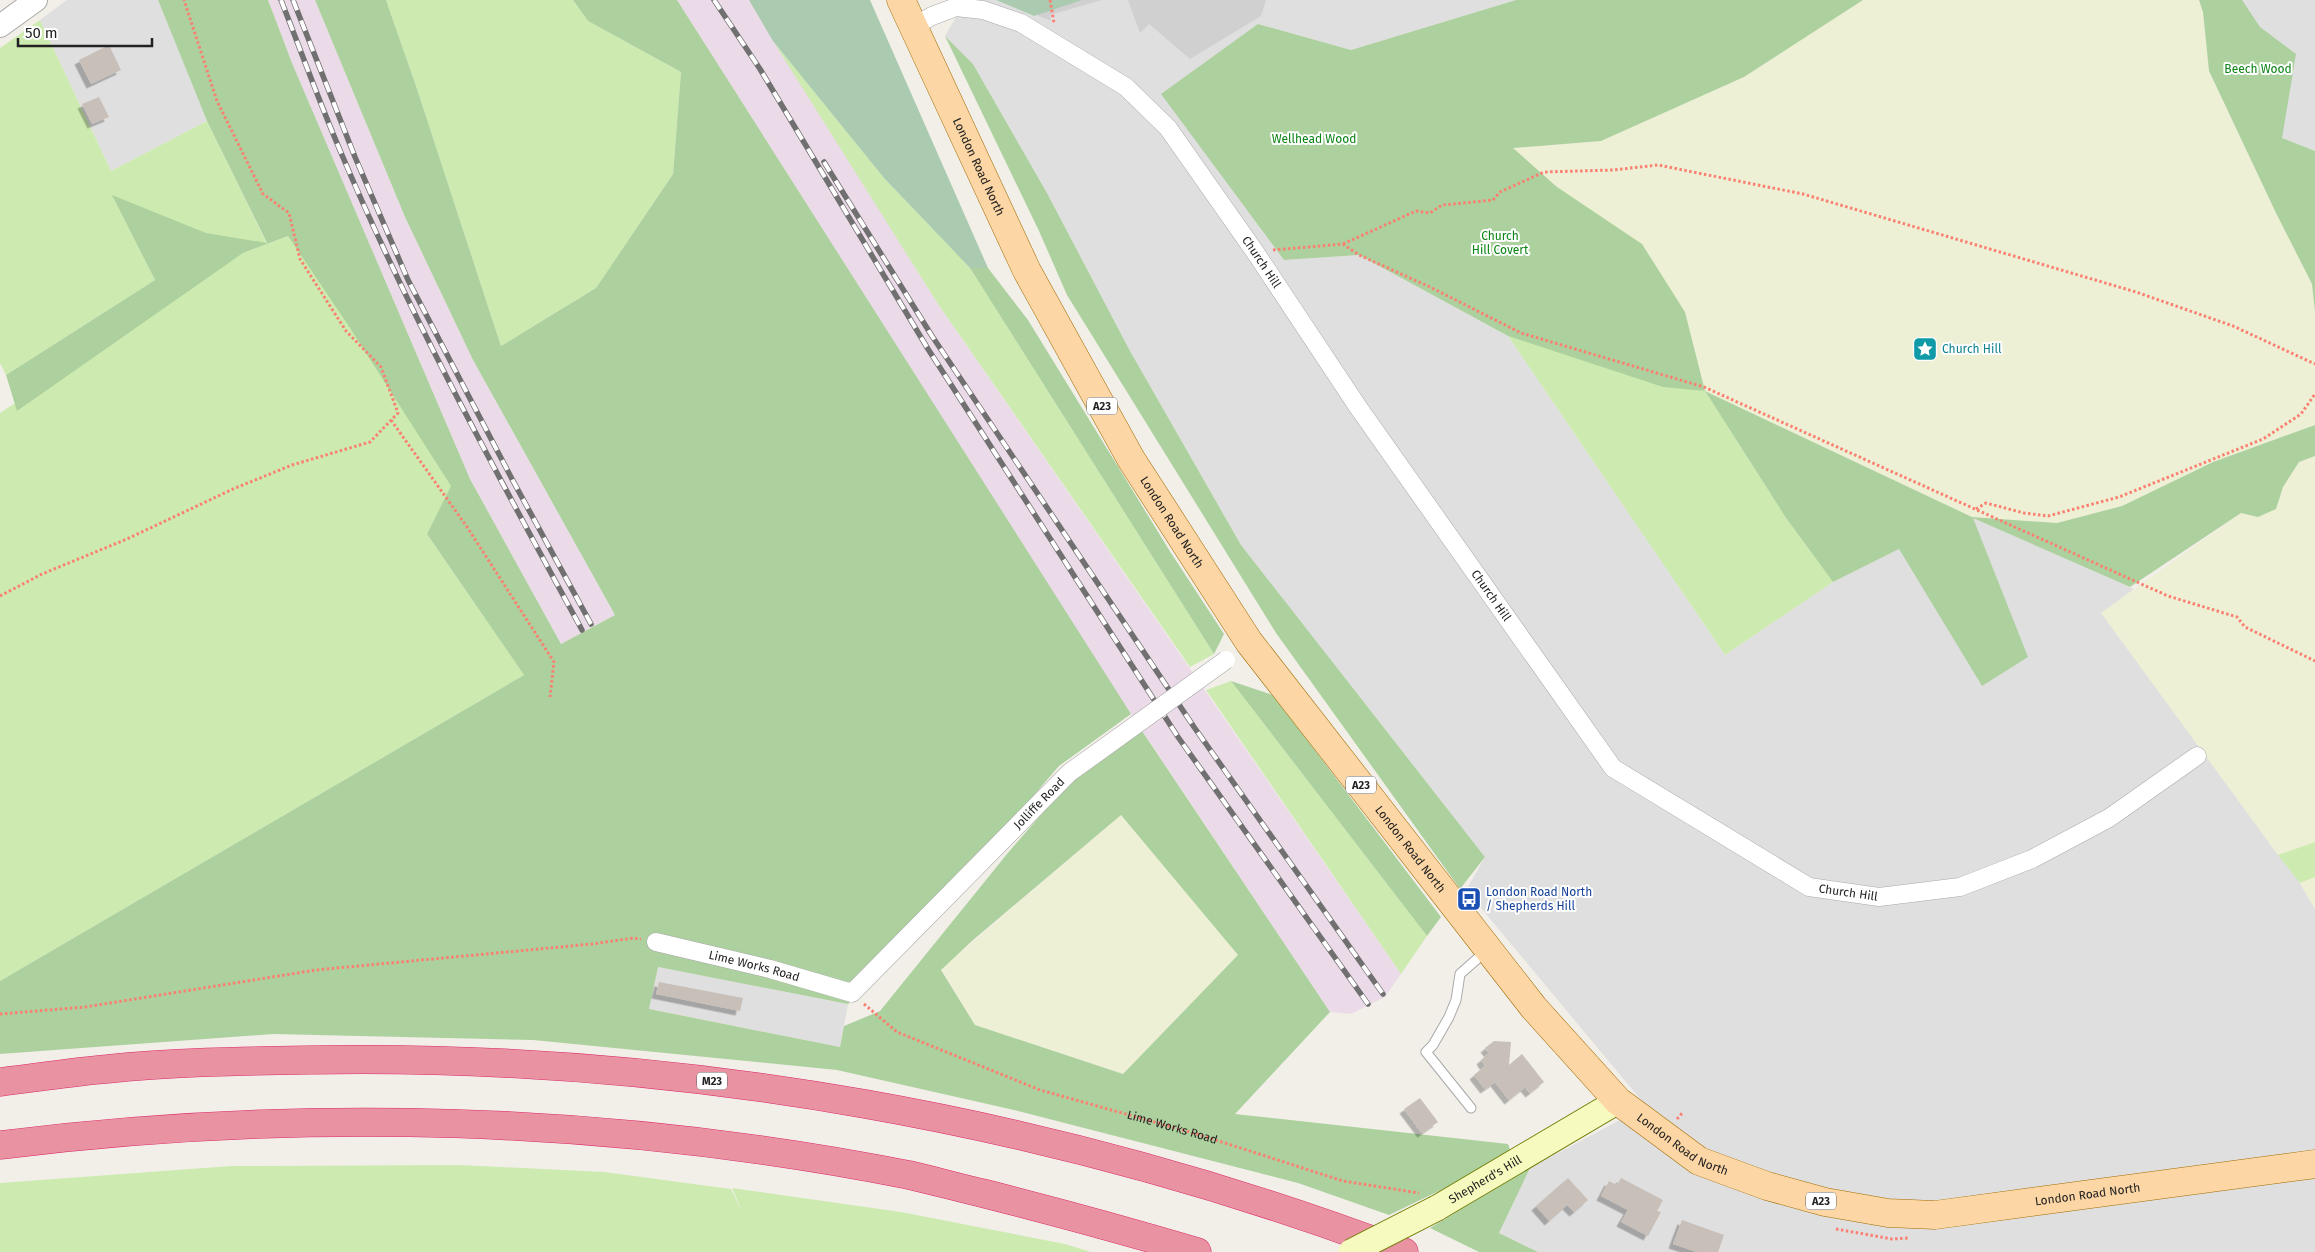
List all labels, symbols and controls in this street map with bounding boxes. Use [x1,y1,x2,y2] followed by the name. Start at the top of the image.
[18,15,151,47] scale bar
[25,24,58,42] text: 50 m
[2224,62,2292,76] park label: Beech Wood
[950,116,1007,218] street label: London Road North
[1272,132,1356,146] park label: Wellhead Wood
[1472,229,1529,257] park label: Church Hill Covert
[1239,233,1284,291] street label: Church Hill
[1912,336,1938,362] place icon: Church Hill
[1942,342,2002,356] place label: Church Hill
[1087,398,1117,414] road number: A23
[1137,474,1206,571] street label: London Road North
[1468,567,1514,624] street label: Church Hill
[1011,775,1067,832] street label: Jolliffe Road
[1346,776,1376,794] road number: A23
[1372,803,1448,895] street label: London Road North
[1818,881,1879,904] street label: Church Hill
[1486,885,1592,913] place label: London Road North / Shepherds Hill
[1456,886,1482,912] bus stop icon: London Road North / Shepherds Hill
[707,948,801,984] street label: Lime Works Road
[697,1072,727,1090] road number: M23
[1125,1108,1219,1147] street label: Lime Works Road
[1634,1110,1730,1178] street label: London Road North
[1446,1152,1525,1206] street label: Shepherd's Hill
[2034,1181,2141,1209] street label: London Road North
[1806,1192,1836,1210] road number: A23

